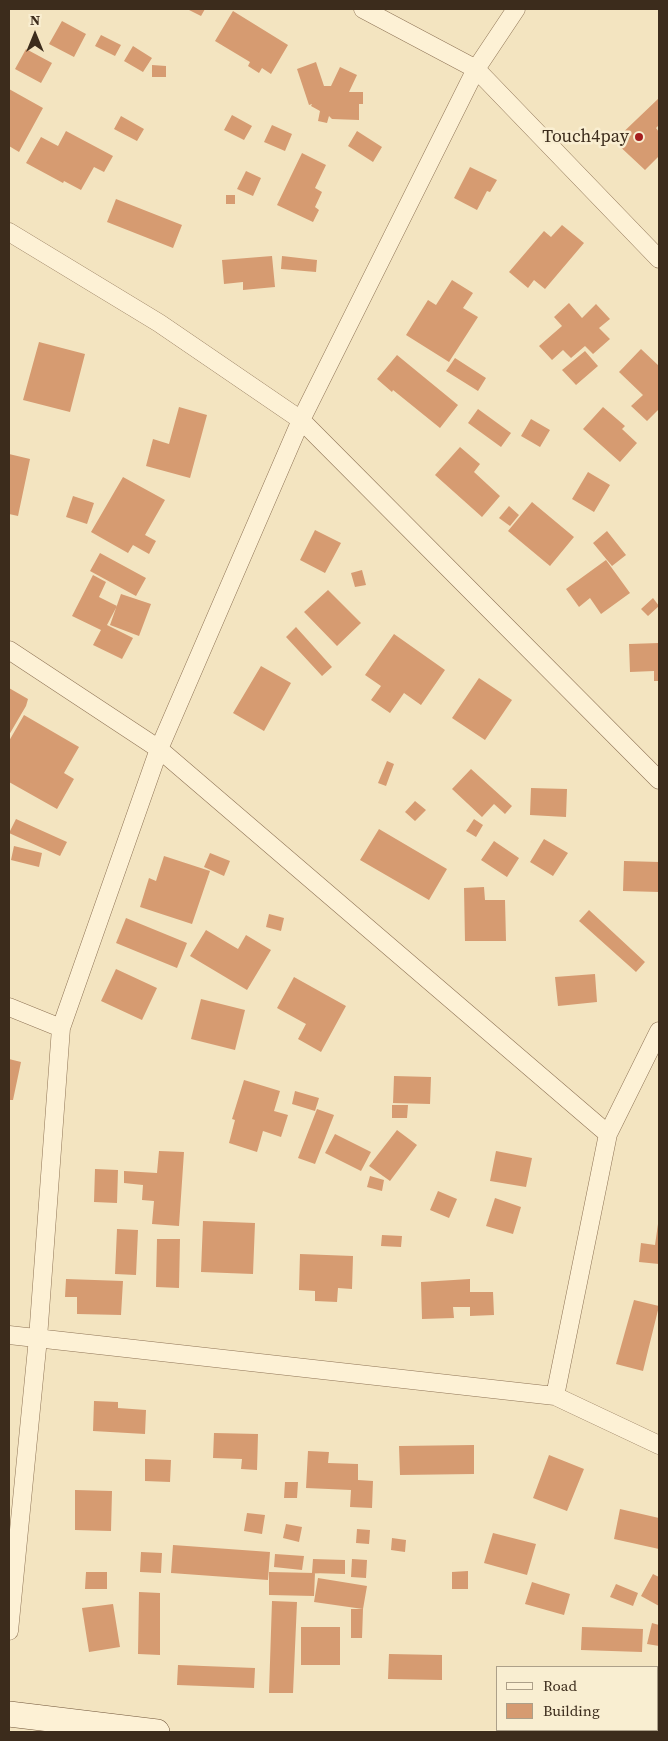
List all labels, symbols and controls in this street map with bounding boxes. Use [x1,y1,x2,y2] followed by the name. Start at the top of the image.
[10,10,60,60] north arrow
[30,10,40,30] text: N
[542,126,629,148] place label: Touch4pay
[633,131,645,143] marker: Touch4pay
[496,1666,658,1731] legend
[543,1675,577,1696] text: Road
[543,1700,600,1721] text: Building

